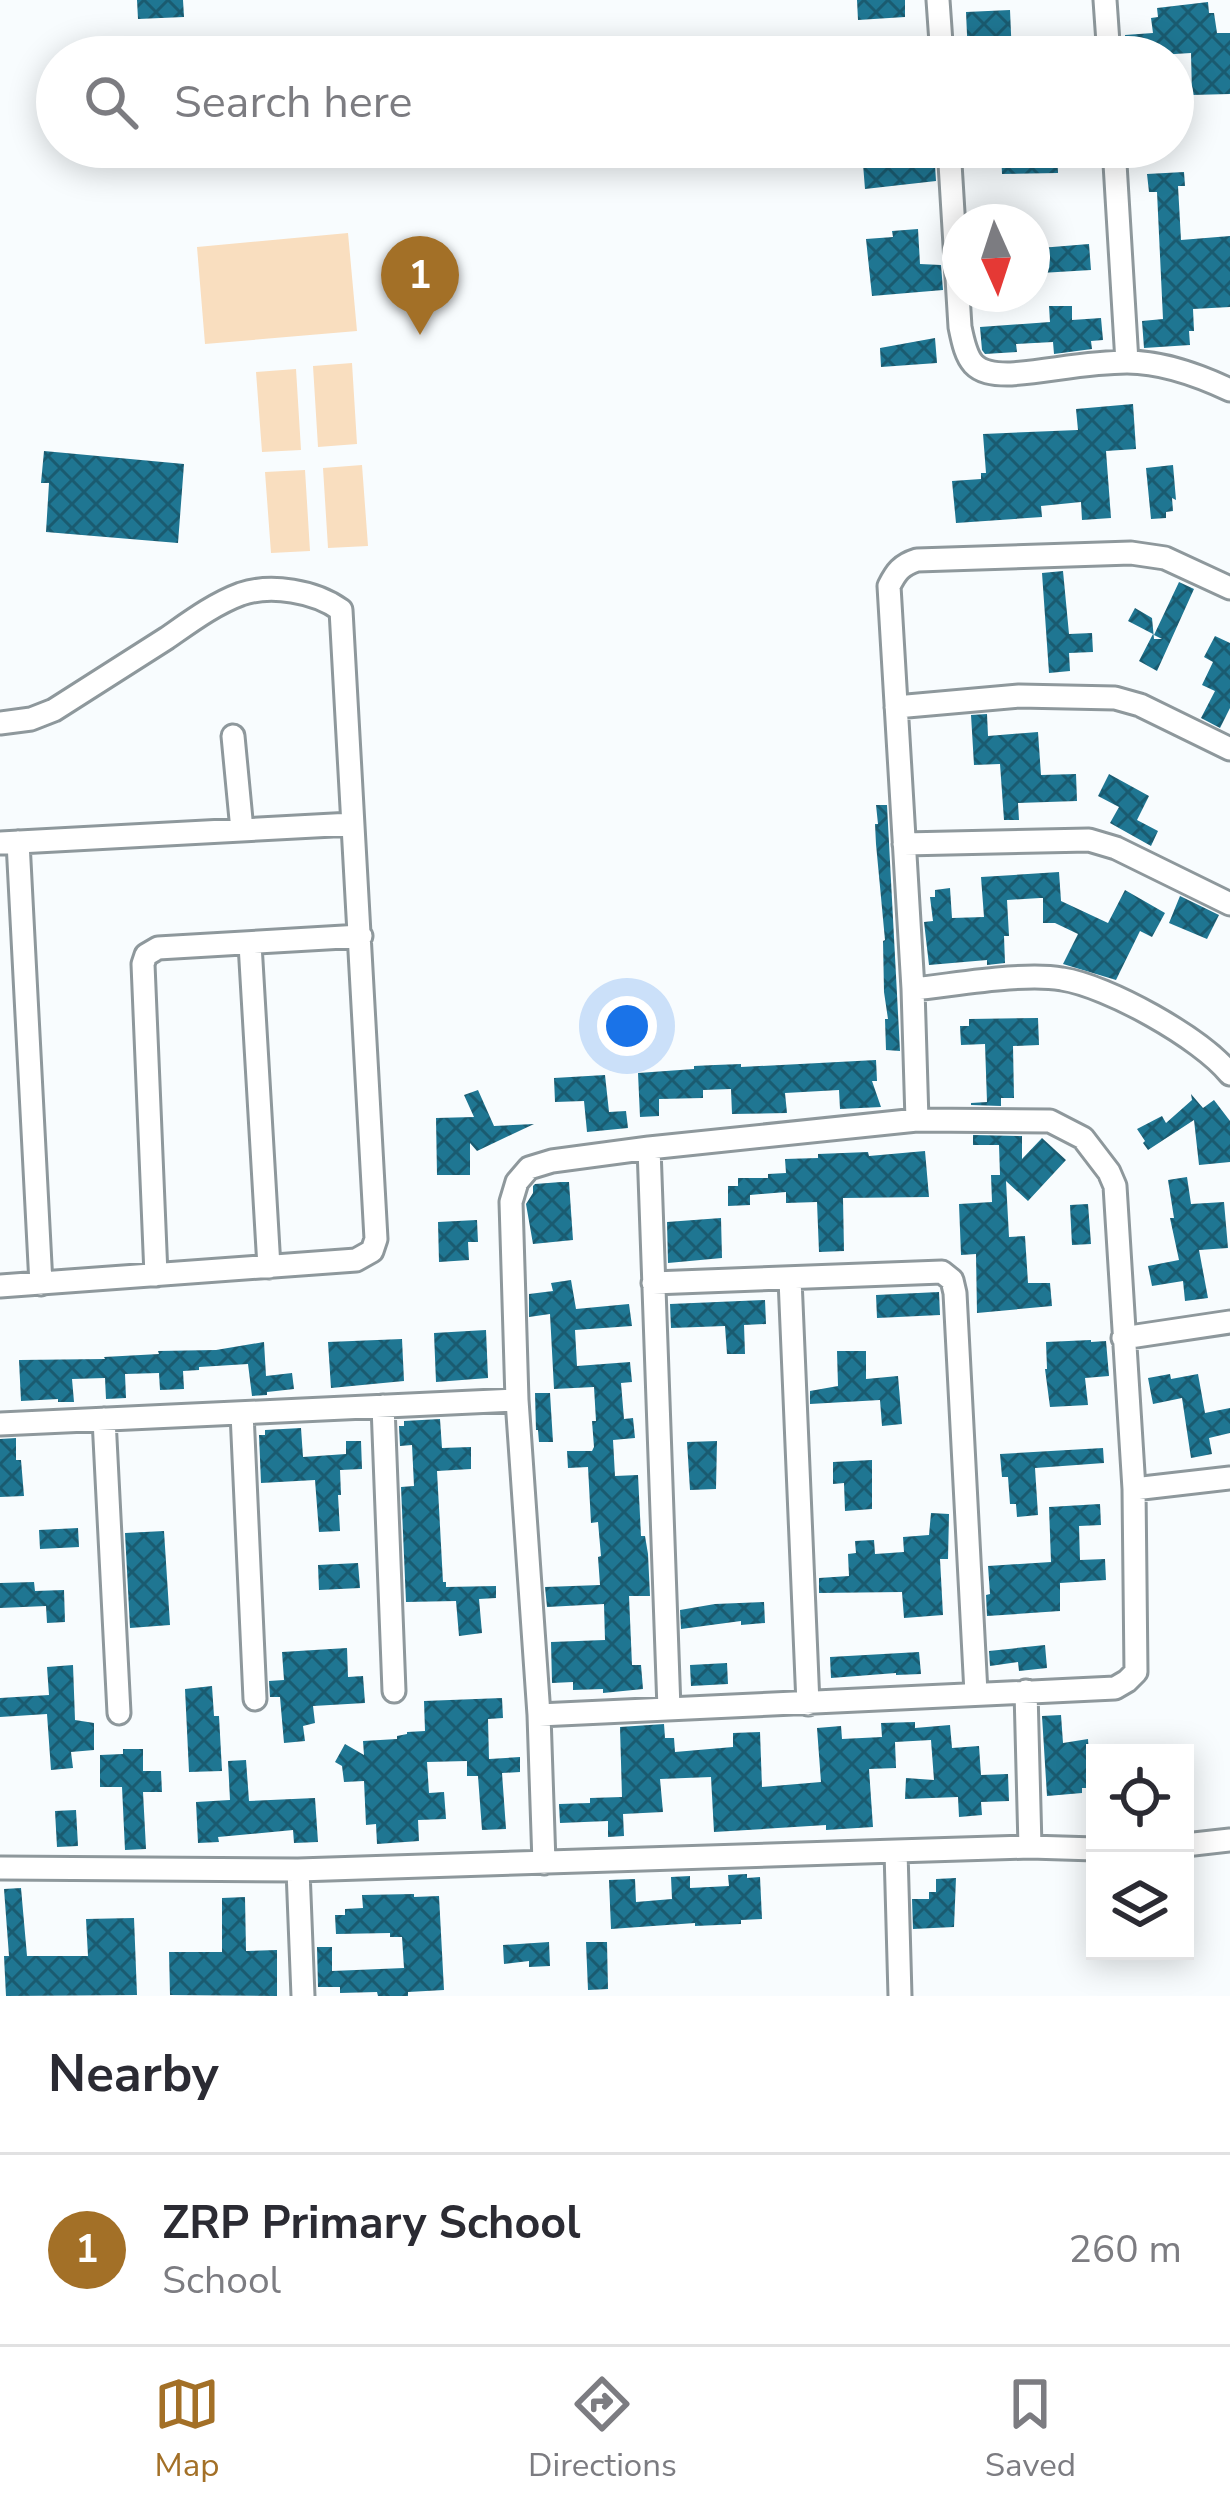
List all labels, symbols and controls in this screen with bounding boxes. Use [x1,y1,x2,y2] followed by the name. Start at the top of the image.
[36,36,1194,168] search box
[78,69,144,135] icon: search
[174,72,413,133] text: Search here
[942,204,1050,312] north arrow
[381,236,459,335] pin: 1
[597,996,657,1056] your location
[1086,1744,1194,1960] map controls
[1086,1744,1194,1852] button: locate
[1086,1852,1194,1960] button: layers
[48,2039,219,2109] text: Nearby
[162,2193,581,2254] text: ZRP Primary School
[75,2223,99,2276] text: 1
[1068,2223,1182,2276] text: 260 m
[162,2254,281,2307] text: School
[154,2371,220,2488] tab: Map
[528,2371,677,2488] tab: Directions
[985,2371,1076,2488] tab: Saved

